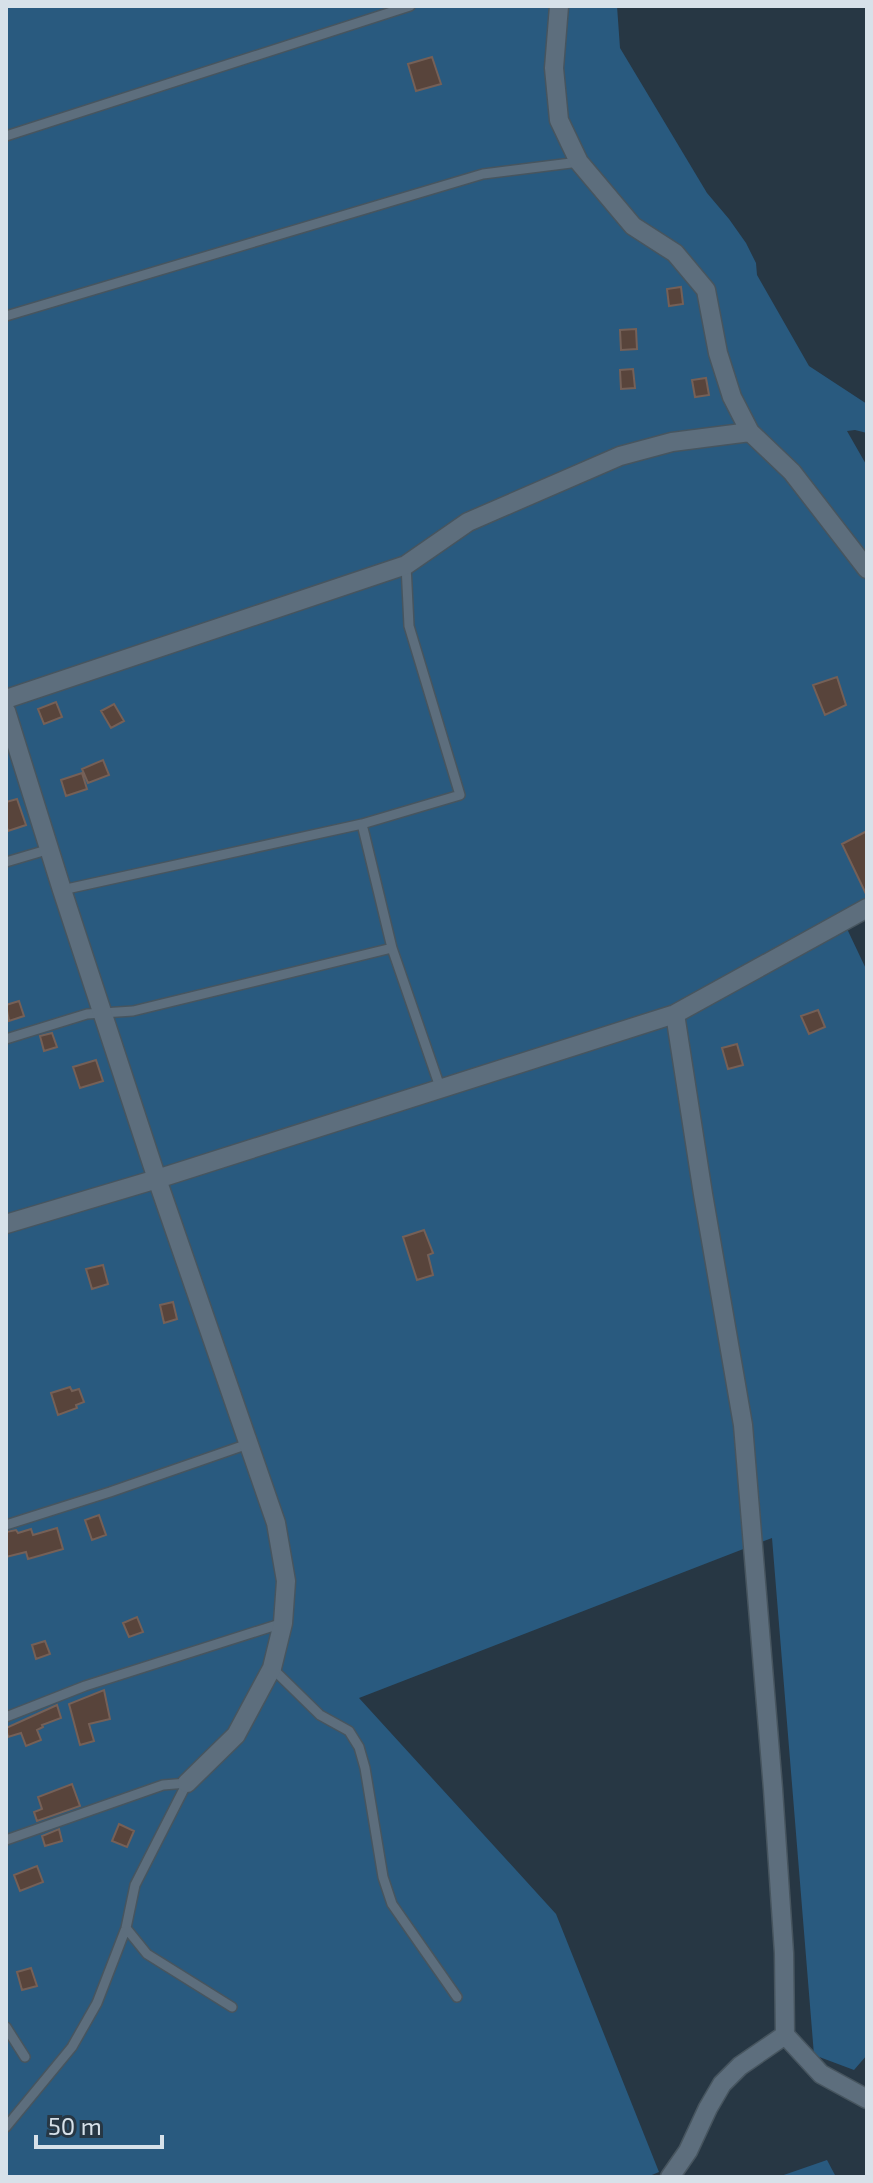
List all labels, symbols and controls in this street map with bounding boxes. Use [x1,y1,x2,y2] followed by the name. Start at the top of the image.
[36,2099,162,2149] scale bar
[48,2111,102,2140] text: 50 m

